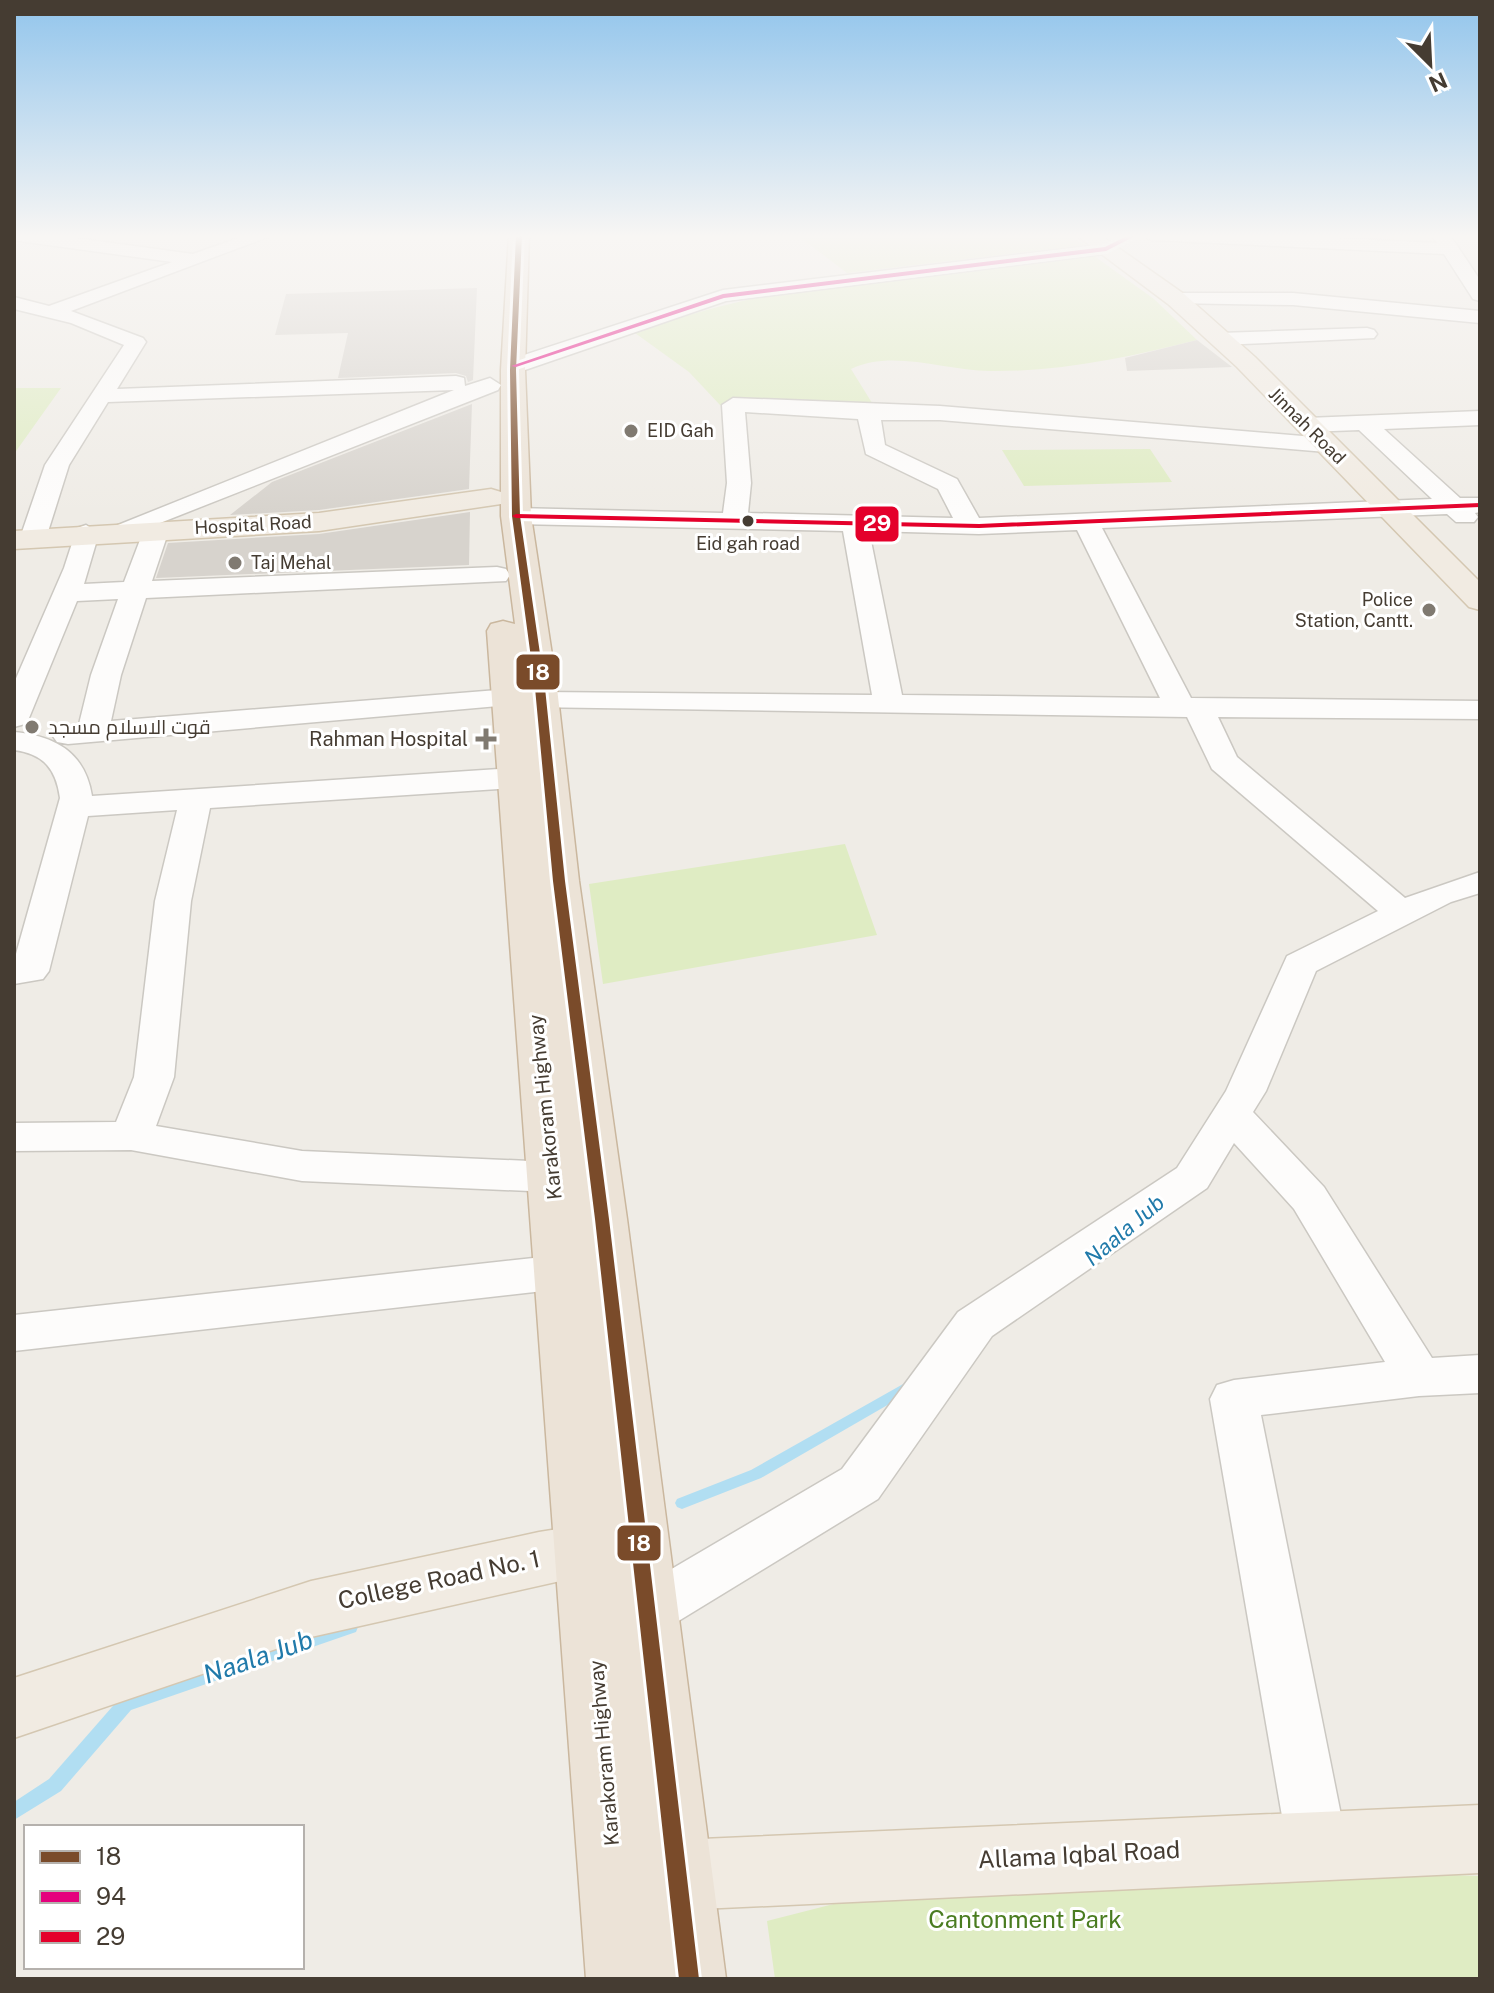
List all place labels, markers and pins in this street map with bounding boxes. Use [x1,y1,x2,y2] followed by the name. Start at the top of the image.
[647,420,714,441] place label: EID Gah
[622,422,640,440] marker: EID Gah
[740,513,756,529] marker: Eid gah road
[696,533,800,554] place label: Eid gah road
[251,552,331,573] place label: Taj Mehal
[226,554,244,572] marker: Taj Mehal
[1295,589,1413,631] place label: Police Station, Cantt.
[1420,601,1438,619] marker: Police Station, Cantt.
[48,715,211,741] place label: قوت الاسلام مسجد
[23,718,41,736] marker: قوت الاسلام مسجد
[309,727,468,751] place label: Rahman Hospital
[475,728,497,750] marker: Rahman Hospital

